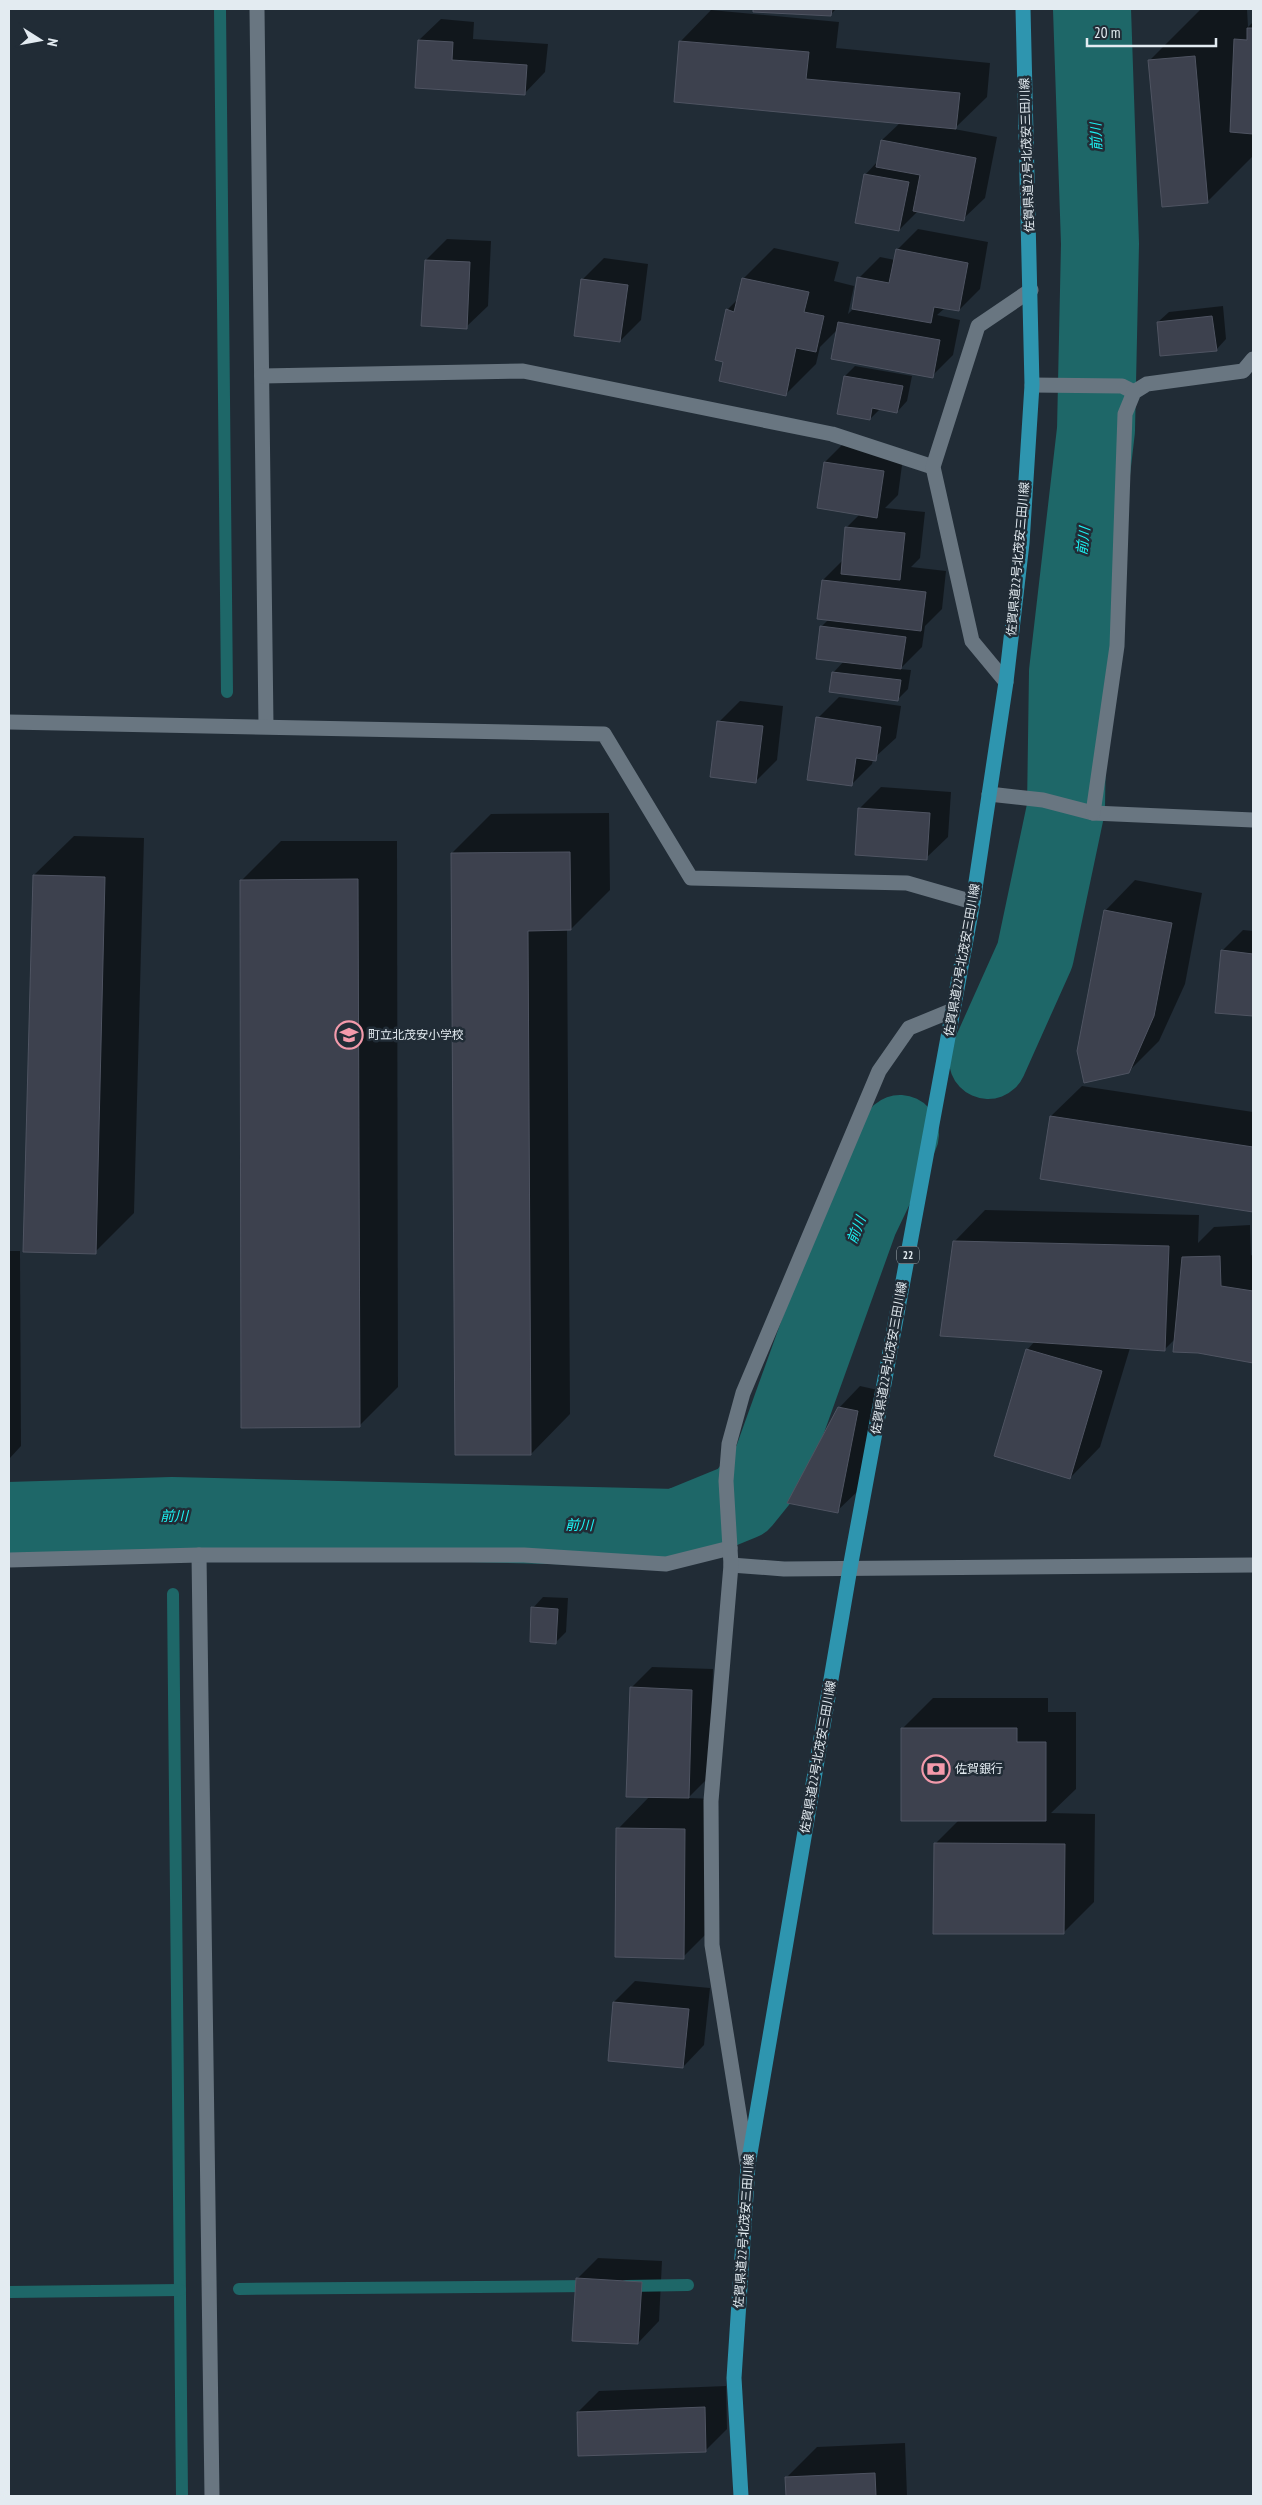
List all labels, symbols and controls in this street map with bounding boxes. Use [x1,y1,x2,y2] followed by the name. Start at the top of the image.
[15,15,65,65] north arrow
[1087,15,1216,47] scale bar
[1094,23,1120,42] text: 20 m
[43,37,62,48] text: N
[1016,77,1037,233] street label: 佐賀県道22号北茂安三田川線
[1086,121,1105,151] water label: 前川
[1003,481,1032,637] street label: 佐賀県道22号北茂安三田川線
[1072,524,1094,556] water label: 前川
[941,882,982,1037] street label: 佐賀県道22号北茂安三田川線
[334,1020,364,1050] school or university icon: 町立北茂安小学校
[368,1027,464,1042] place label: 町立北茂安小学校
[843,1212,870,1246] water label: 前川
[897,1246,919,1264] road number: 22
[868,1280,909,1435] street label: 佐賀県道22号北茂安三田川線
[160,1507,190,1525] water label: 前川
[565,1516,595,1534] water label: 前川
[797,1679,838,1834] street label: 佐賀県道22号北茂安三田川線
[921,1754,951,1784] bank icon: 佐賀銀行
[955,1761,1003,1776] place label: 佐賀銀行
[731,2153,756,2309] street label: 佐賀県道22号北茂安三田川線

